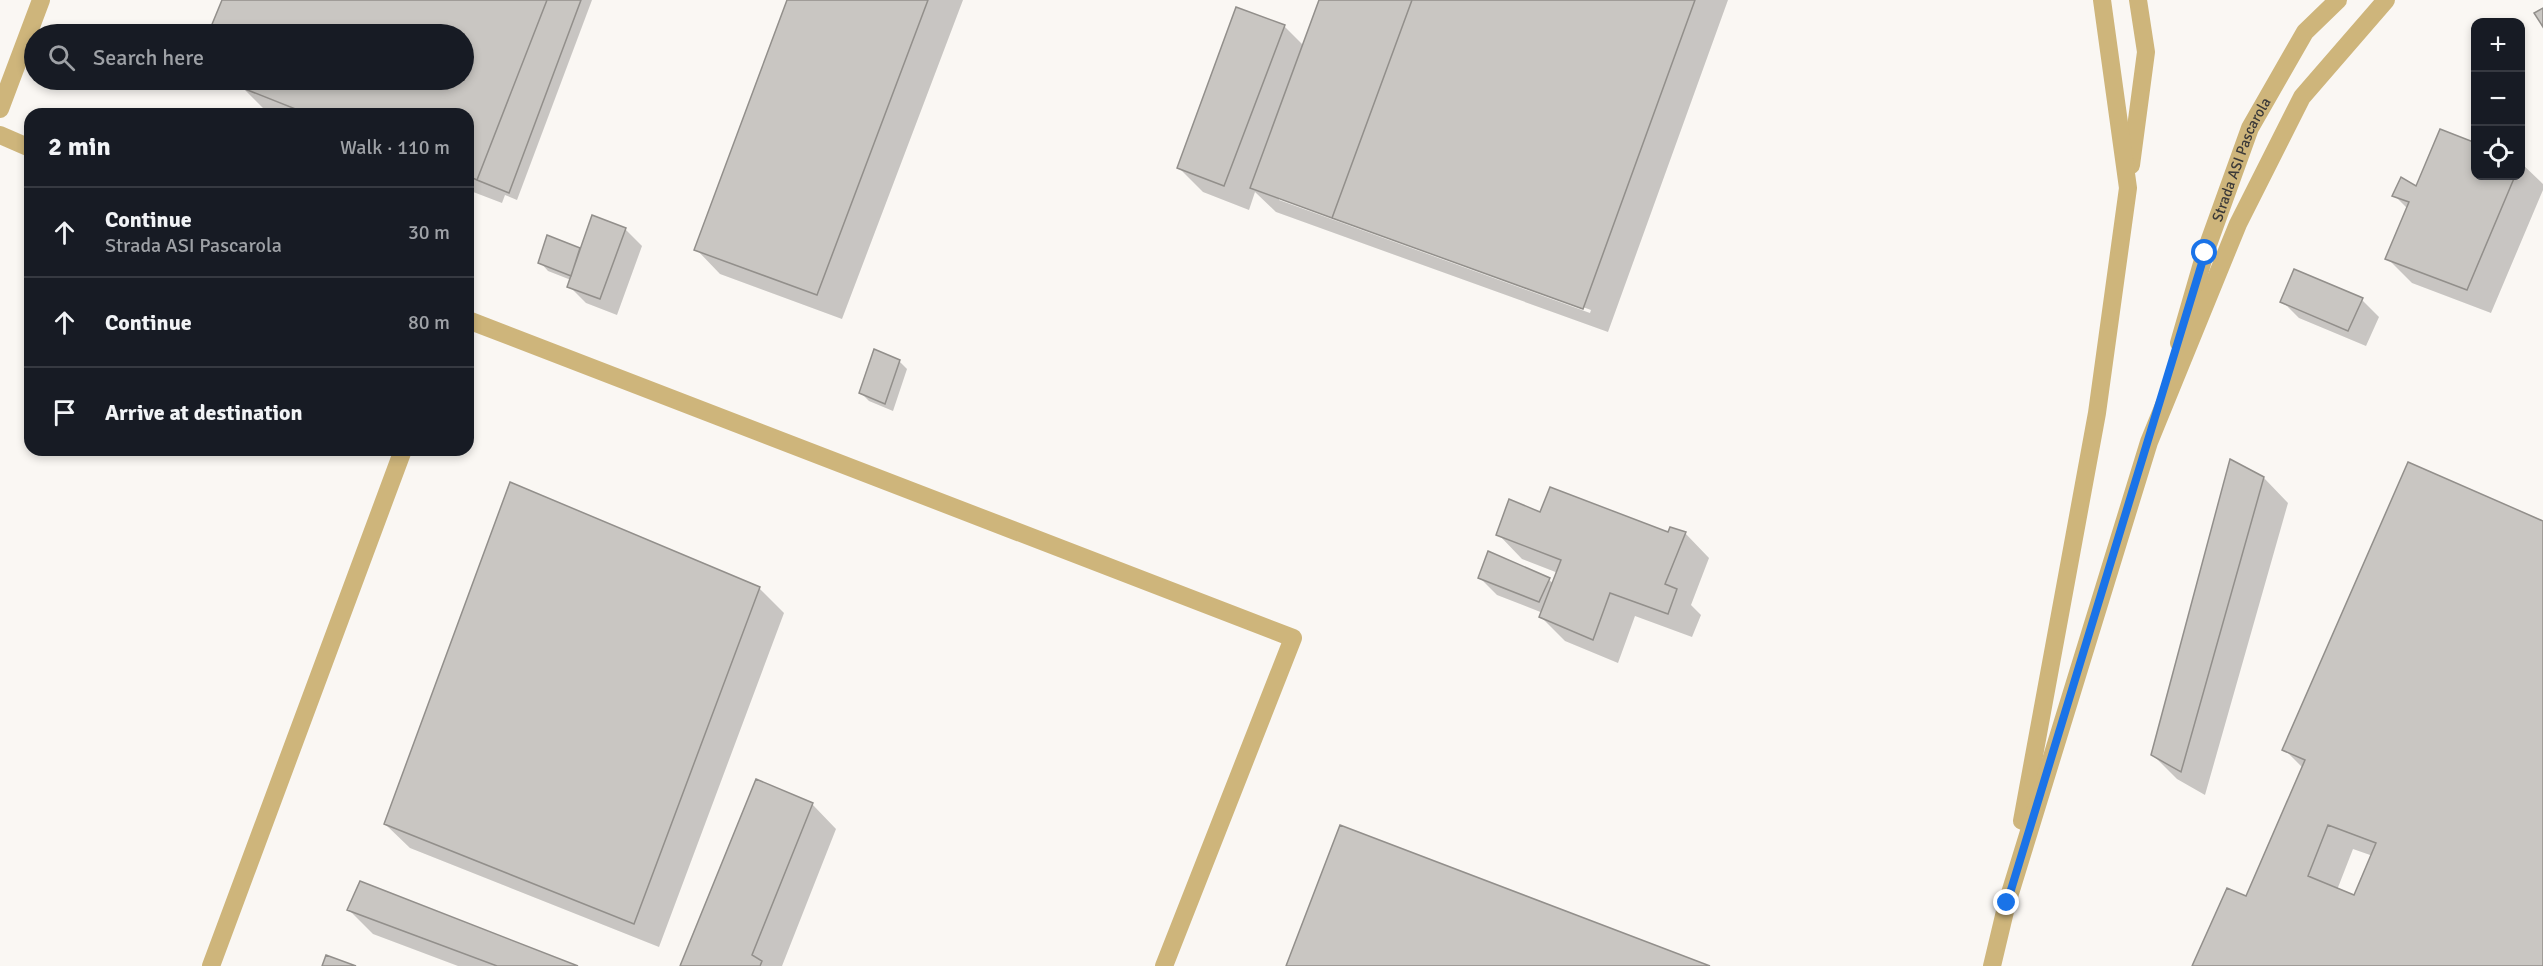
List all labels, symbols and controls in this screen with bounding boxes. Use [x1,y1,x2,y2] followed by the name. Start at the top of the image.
[2471,18,2525,180] map controls
[2471,18,2525,72] button: +
[24,24,474,90] search box
[45,41,78,74] icon: search
[93,44,204,71] text: Search here
[2471,72,2525,126] button: −
[2208,94,2275,224] street label: Strada ASI Pascarola
[2471,126,2525,180] button: locate
[48,131,111,163] text: 2 min
[340,135,450,160] text: Walk · 110 m
[105,206,192,233] text: Continue
[48,216,81,249] icon: ahead
[408,220,450,245] text: 30 m
[105,233,282,258] text: Strada ASI Pascarola
[2191,239,2217,265] route start
[48,306,81,339] icon: ahead
[105,309,192,336] text: Continue
[408,310,450,335] text: 80 m
[48,396,81,429] icon: arrive
[105,399,302,426] text: Arrive at destination
[1993,889,2019,915] route end

